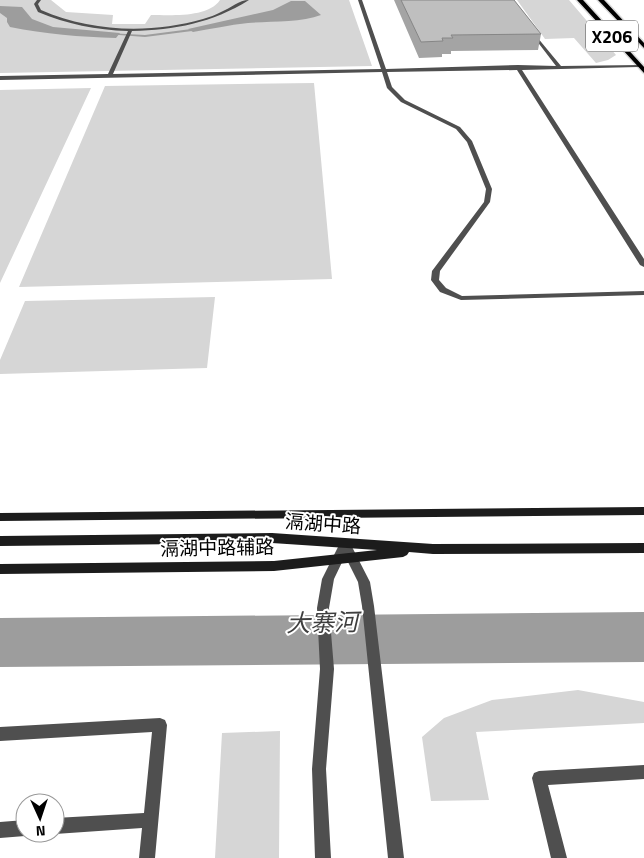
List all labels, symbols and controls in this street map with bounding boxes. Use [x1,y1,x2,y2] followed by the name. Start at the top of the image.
[586,20,638,52] road number: X206
[284,506,362,540] street label: 滆湖中路
[160,532,274,562] street label: 滆湖中路辅路
[286,603,362,641] water label: 大寨河
[15,793,65,843] north arrow
[35,821,46,842] text: N

